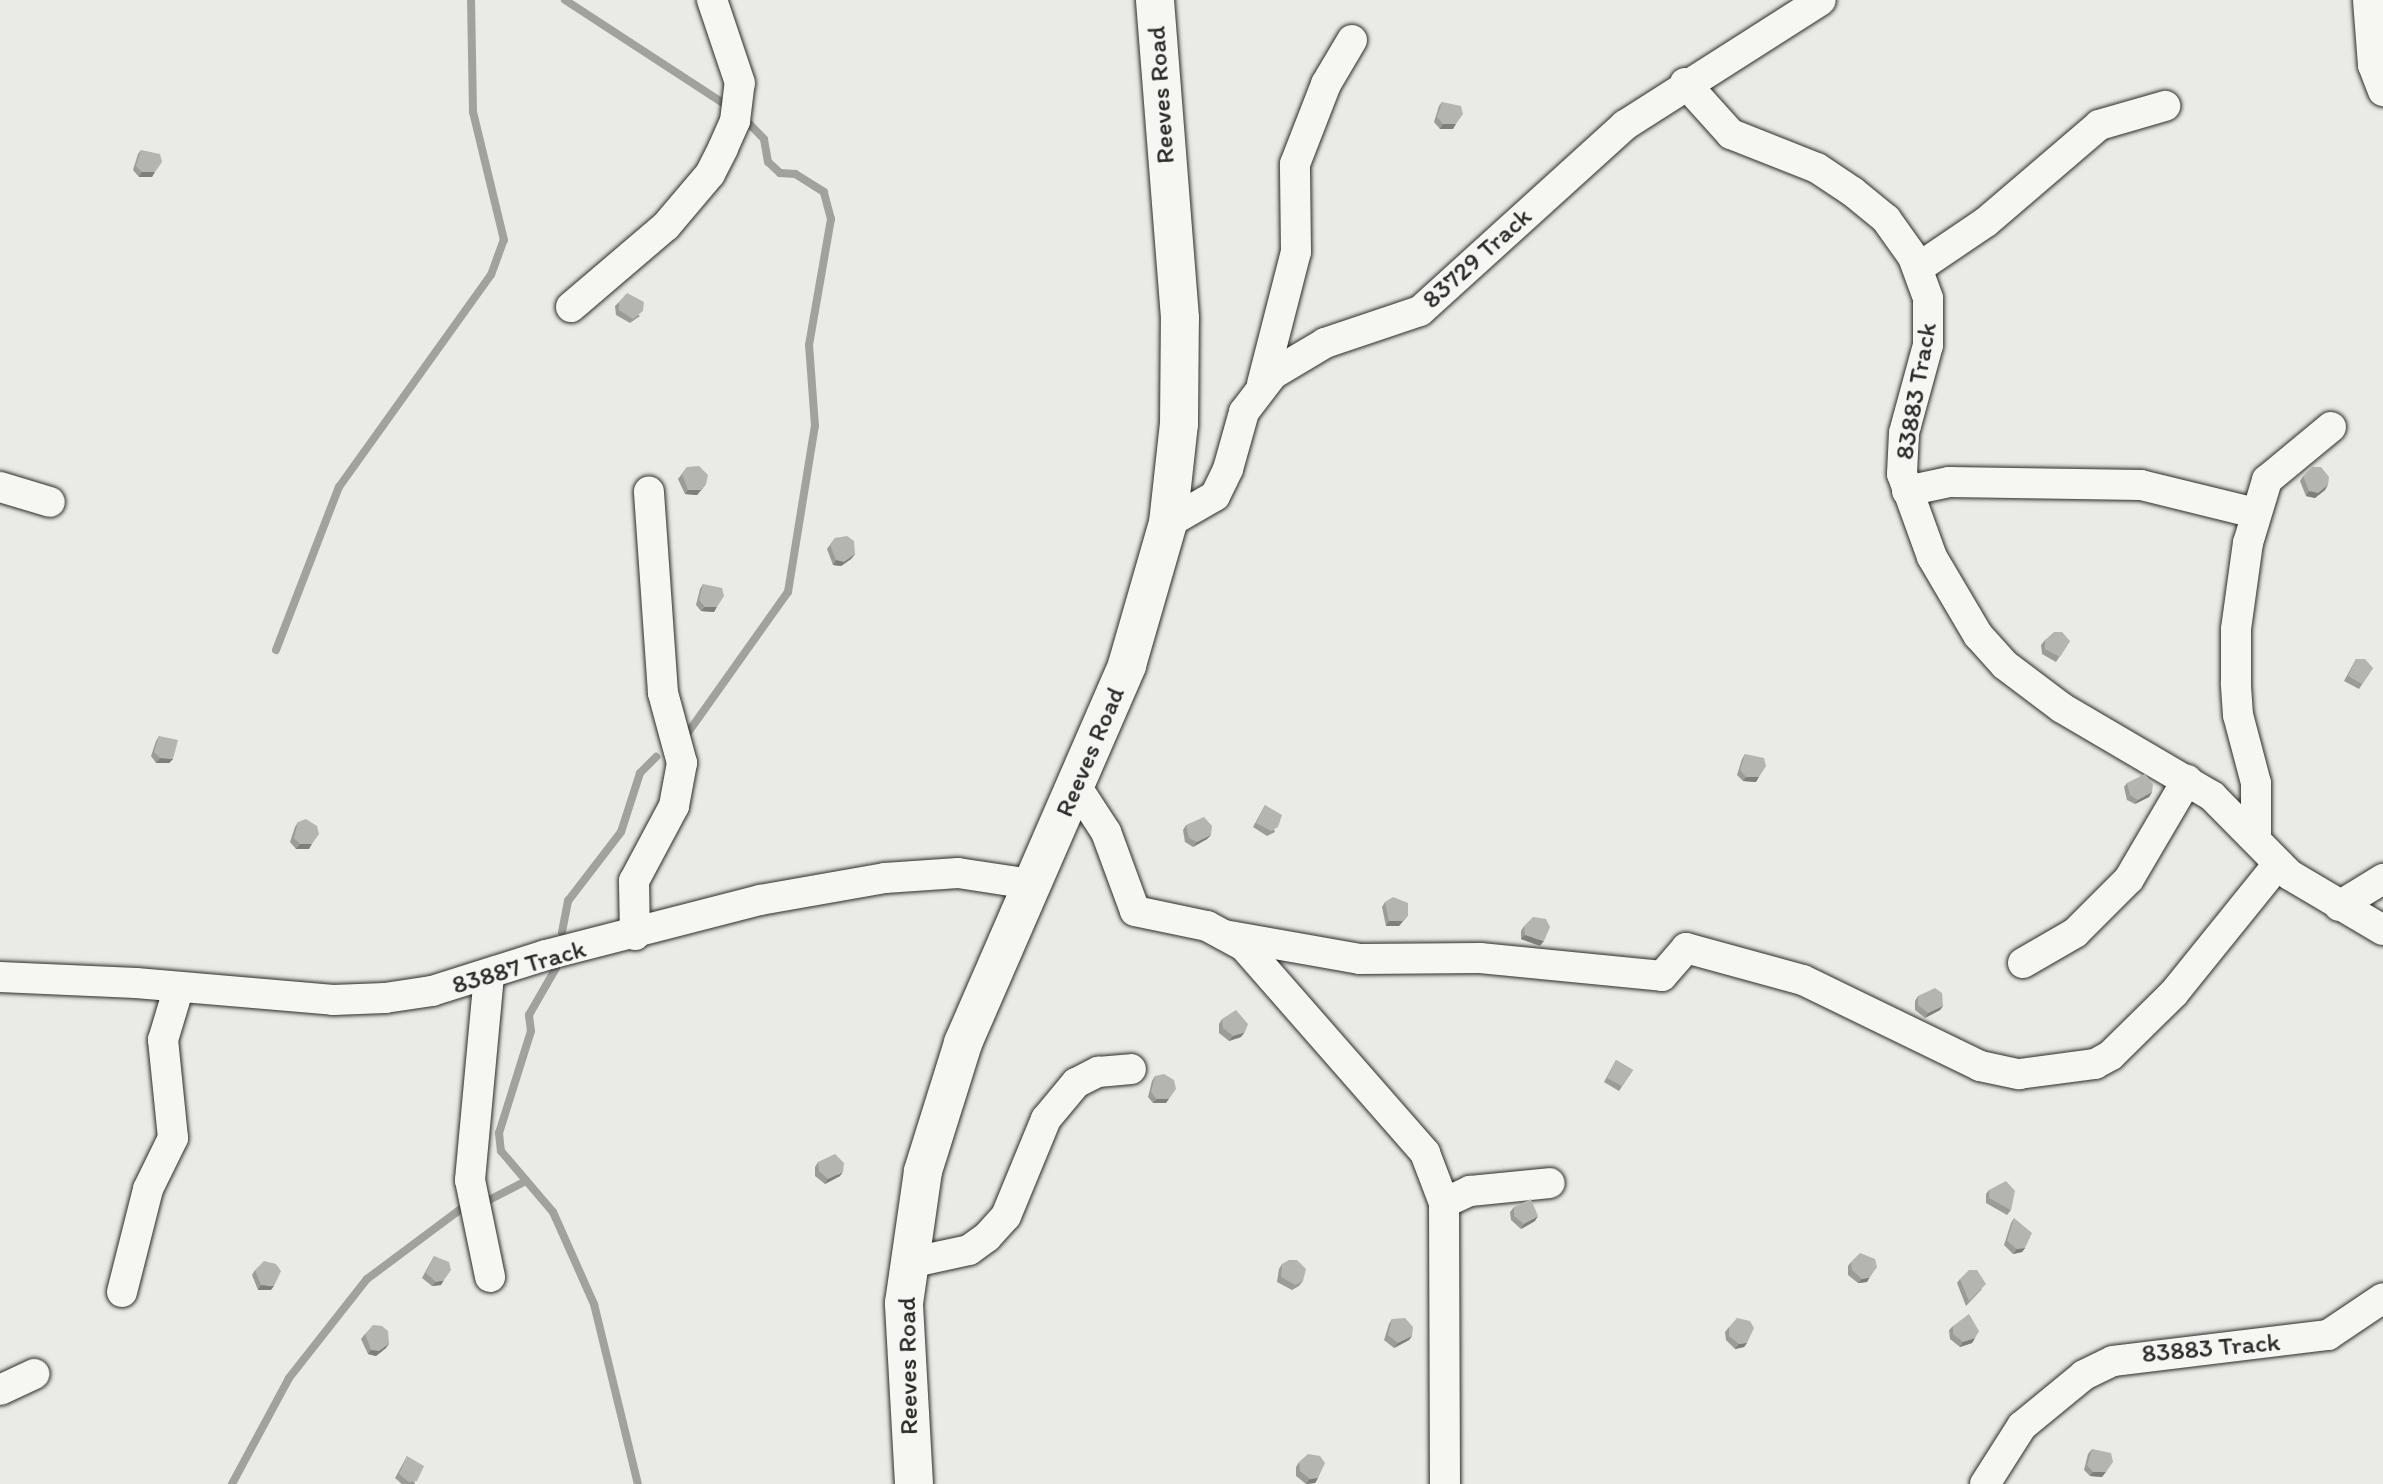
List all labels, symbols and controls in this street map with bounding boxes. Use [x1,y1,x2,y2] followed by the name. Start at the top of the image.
[1141,25,1181,165] street label: Reeves Road
[1416,201,1538,315] street label: 83729 Track
[1889,320,1943,462] street label: 83883 Track
[1049,682,1131,822] street label: Reeves Road
[449,933,589,1001] street label: 83887 Track
[891,1297,925,1435] street label: Reeves Road
[2141,1326,2281,1370] street label: 83883 Track

